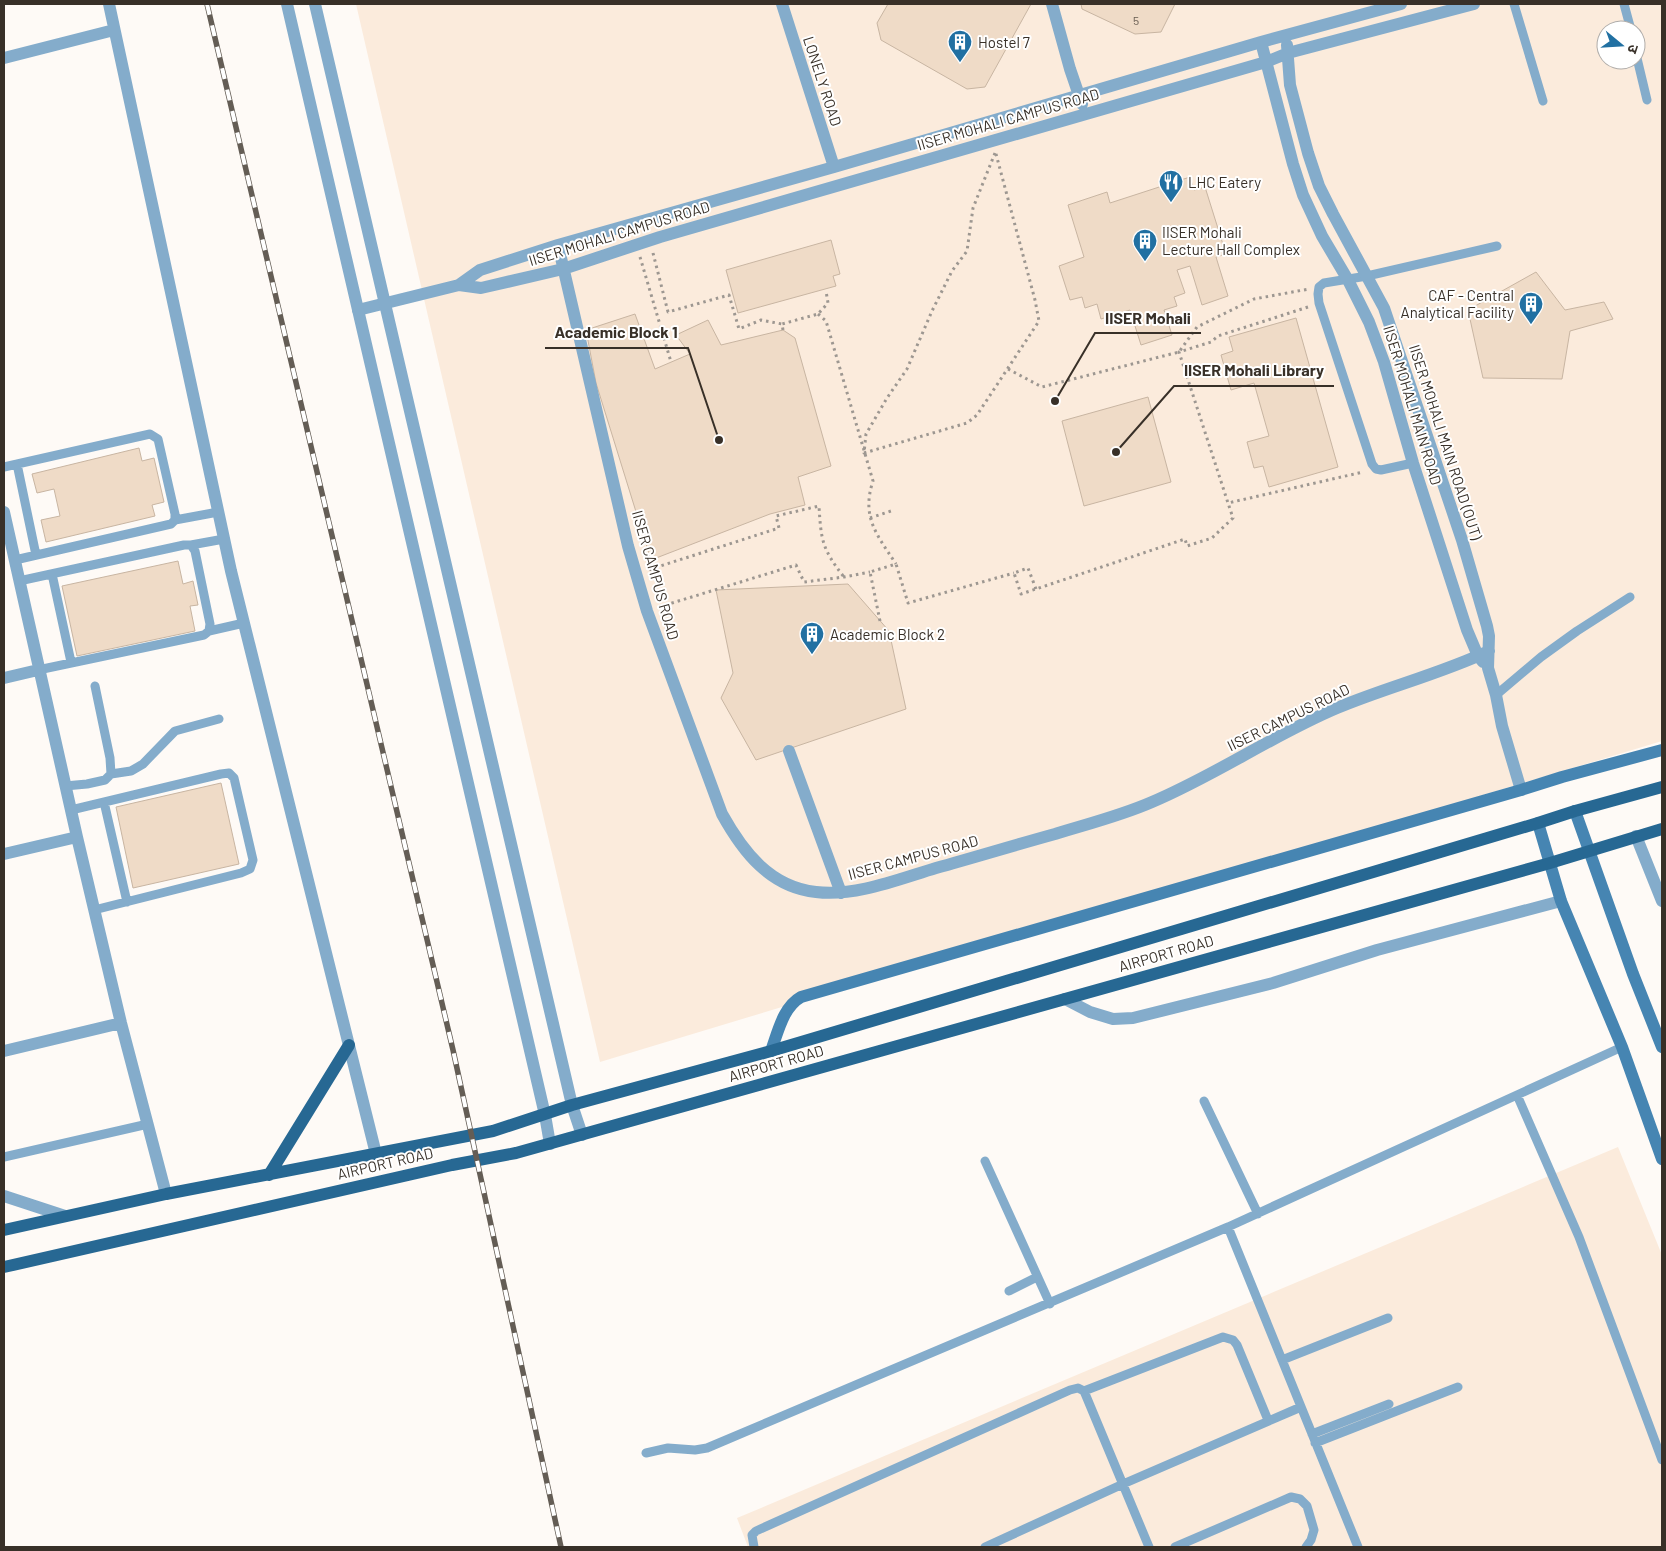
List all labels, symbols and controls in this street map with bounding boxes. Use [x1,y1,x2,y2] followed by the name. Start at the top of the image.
[1133,13,1139,27] house number: 5
[1596,20,1646,70] north arrow
[947,29,973,63] building icon: Hostel 7
[978,33,1030,51] place label: Hostel 7
[800,34,846,128] street label: LONELY ROAD
[1624,43,1643,56] text: उ
[915,84,1101,154] street label: IISER MOHALI CAMPUS ROAD
[1158,169,1184,203] restaurant icon: LHC Eatery
[1188,173,1261,191] place label: LHC Eatery
[526,197,712,269] street label: IISER MOHALI CAMPUS ROAD
[1162,223,1300,258] place label: IISER Mohali Lecture Hall Complex
[1132,228,1158,262] building icon: IISER Mohali Lecture Hall Complex
[1401,286,1514,321] place label: CAF - Central Analytical Facility
[1518,291,1544,325] building icon: CAF - Central Analytical Facility
[1095,302,1201,333] callout: IISER Mohali
[1105,308,1191,327] text: IISER Mohali
[545,317,688,348] callout: Academic Block 1
[554,322,678,341] text: Academic Block 1
[1380,323,1446,487] street label: IISER MOHALI MAIN ROAD
[1406,342,1486,542] street label: IISER MOHALI MAIN ROAD (OUT)
[1174,355,1334,386] callout: IISER Mohali Library
[1184,360,1324,379] text: IISER Mohali Library
[629,508,683,642] street label: IISER CAMPUS ROAD
[799,621,825,655] building icon: Academic Block 2
[830,625,945,643] place label: Academic Block 2
[1224,680,1352,754] street label: IISER CAMPUS ROAD
[846,831,980,883] street label: IISER CAMPUS ROAD
[1116,931,1216,975] street label: AIRPORT ROAD
[726,1041,826,1085] street label: AIRPORT ROAD
[335,1143,435,1183] street label: AIRPORT ROAD

